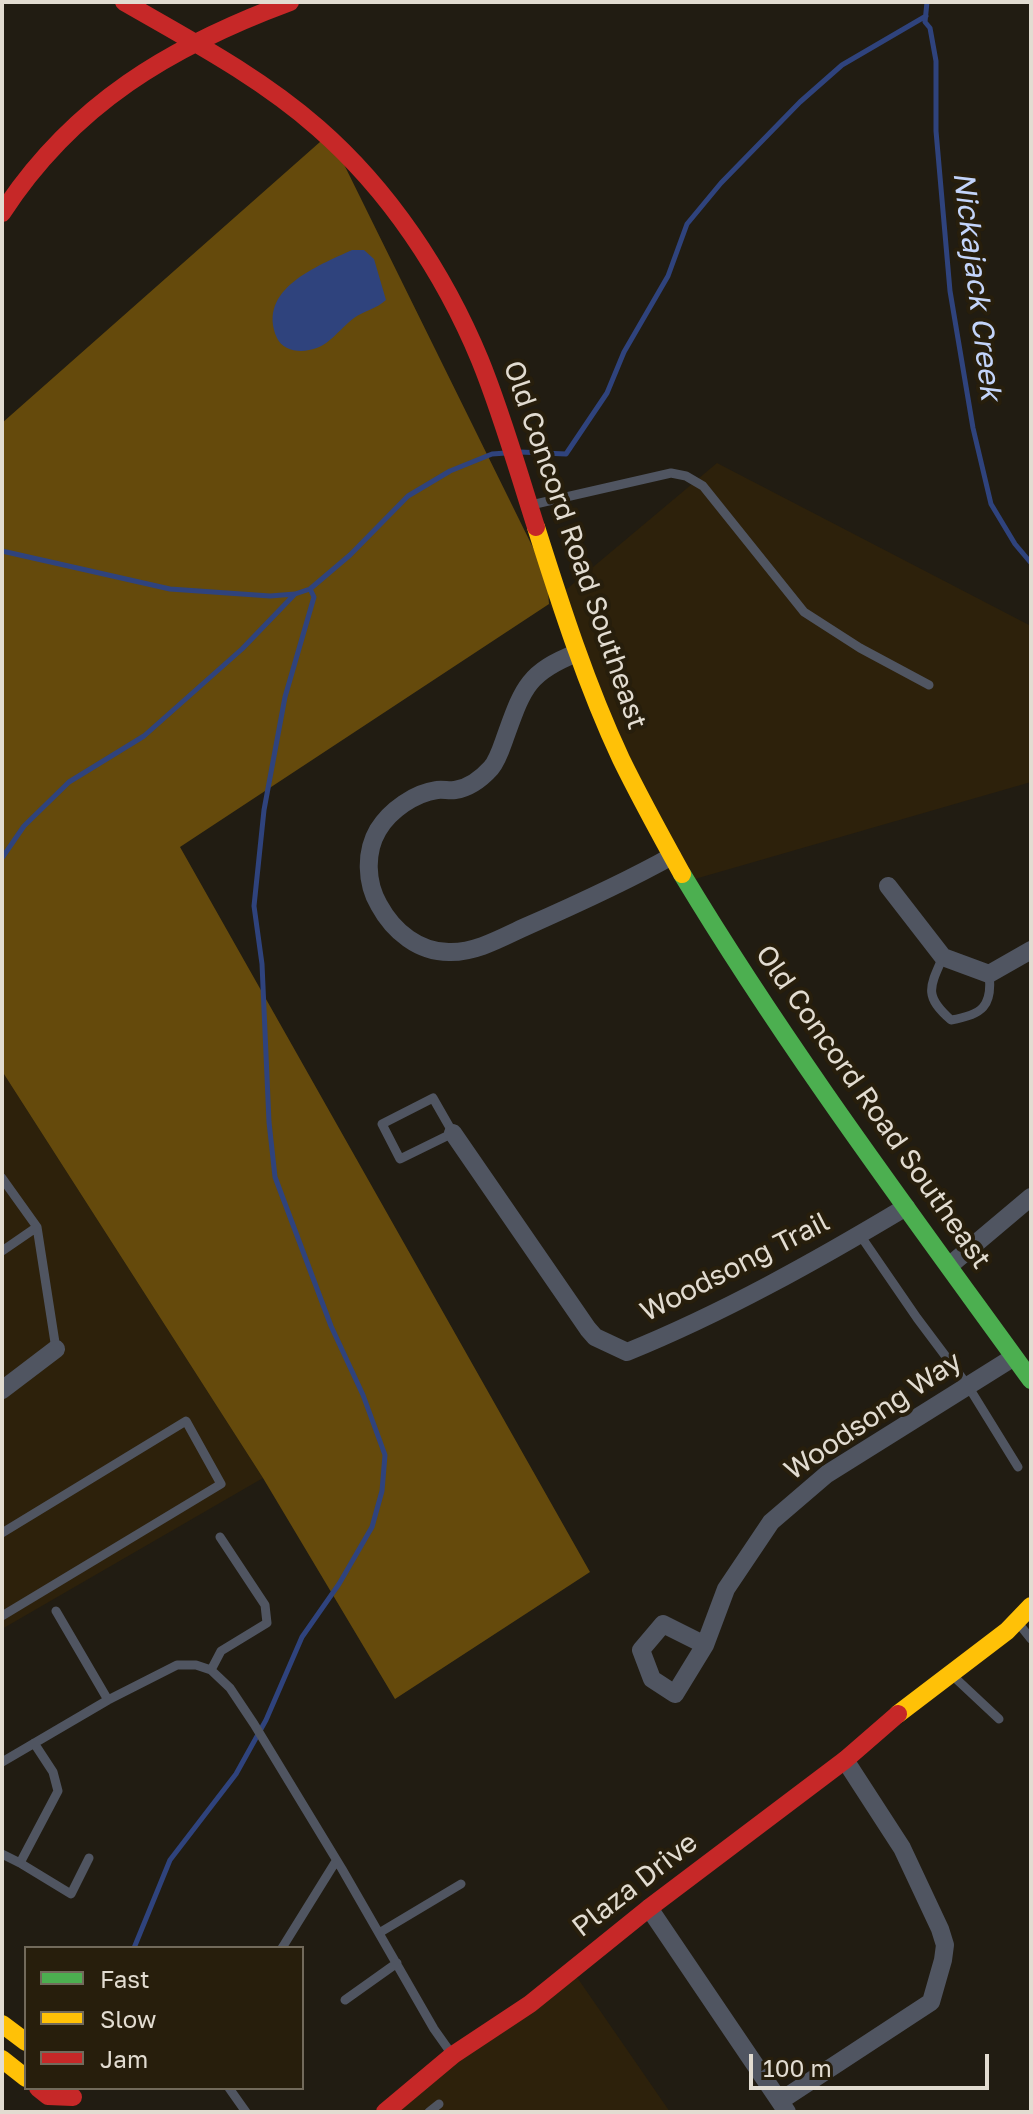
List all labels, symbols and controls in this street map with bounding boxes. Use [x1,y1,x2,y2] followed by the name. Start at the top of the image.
[945,170,1009,402] water label: Nickajack Creek
[496,356,654,734] street label: Old Concord Road Southeast
[748,939,998,1275] street label: Old Concord Road Southeast
[635,1205,835,1329] street label: Woodsong Trail
[778,1344,968,1488] street label: Woodsong Way
[566,1826,704,1944] street label: Plaza Drive
[24,1946,304,2090] legend
[100,1964,150,1993] text: Fast
[100,2004,156,2033] text: Slow
[753,2038,993,2088] scale bar
[100,2044,148,2073] text: Jam
[763,2053,832,2082] text: 100 m

